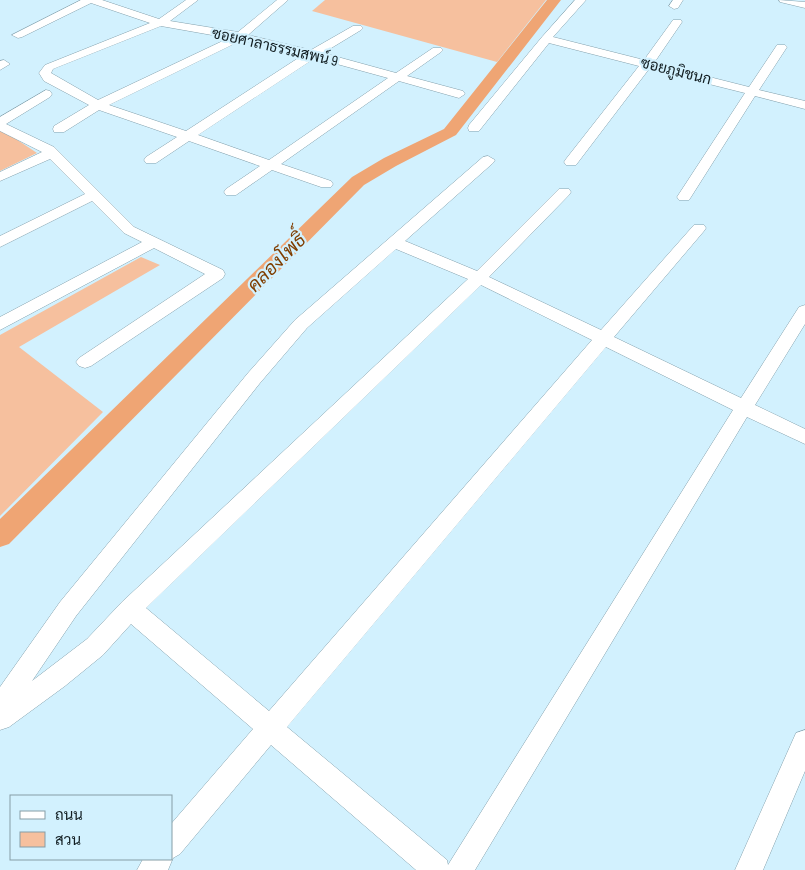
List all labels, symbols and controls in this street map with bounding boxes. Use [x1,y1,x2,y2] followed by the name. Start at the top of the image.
[210,23,340,71] street label: ซอยศาลาธรรมสพน์ 9
[638,54,713,89] street label: ซอยภูมิชนก
[237,220,314,297] water label: คลองโพธิ์
[10,795,172,860] legend
[55,806,83,825] text: ถนน
[55,831,81,850] text: สวน

